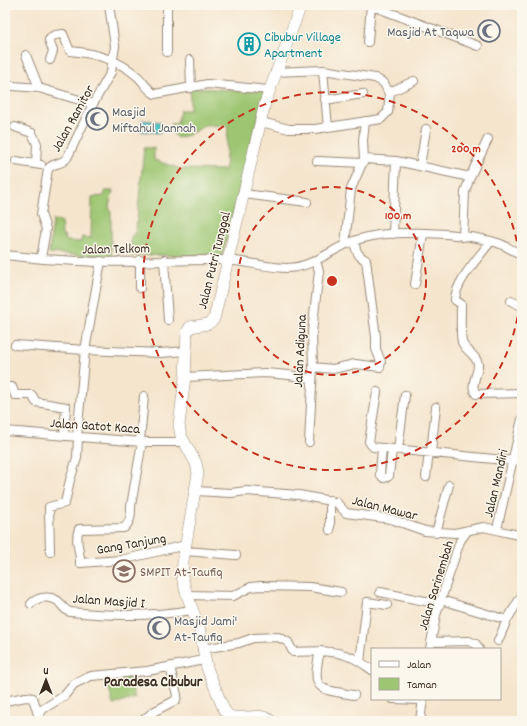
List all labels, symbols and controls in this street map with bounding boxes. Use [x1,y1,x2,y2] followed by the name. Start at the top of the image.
[476,18,502,44] mosque icon: Masjid At Taqwa
[387,23,474,43] place label: Masjid At Taqwa
[264,28,341,64] place label: Cibubur Village Apartment
[236,31,262,57] building icon: Cibubur Village Apartment
[47,81,101,156] street label: Jalan Ramitor
[112,103,196,139] place label: Masjid Miftahul Jannah
[84,106,110,132] mosque icon: Masjid Miftahul Jannah
[451,141,481,158] text: 200 m
[385,208,411,225] text: 100 m
[193,209,237,311] street label: Jalan Putri Tunggal
[82,239,150,261] street label: Jalan Telkom
[325,274,339,288] centre of rings
[289,314,313,388] street label: Jalan Adiguna
[49,414,141,440] street label: Jalan Gatot Kaca
[479,447,515,519] street label: Jalan Mandiri
[350,491,420,527] street label: Jalan Mawar
[95,529,168,561] street label: Gang Tanjung
[414,538,460,633] street label: Jalan Sarinembah
[111,558,137,584] school or university icon: SMPIT At-Taufiq
[140,563,222,583] place label: SMPIT At-Taufiq
[72,589,146,615] street label: Jalan Masjid I
[174,612,237,648] place label: Masjid Jami' At-Taufiq
[146,615,172,641] mosque icon: Masjid Jami' At-Taufiq
[371,648,501,700] legend
[407,657,431,674] text: Jalan
[26,660,66,700] north arrow
[43,664,49,680] text: U
[104,672,203,694] district label: Paradesa Cibubur
[407,677,437,694] text: Taman

